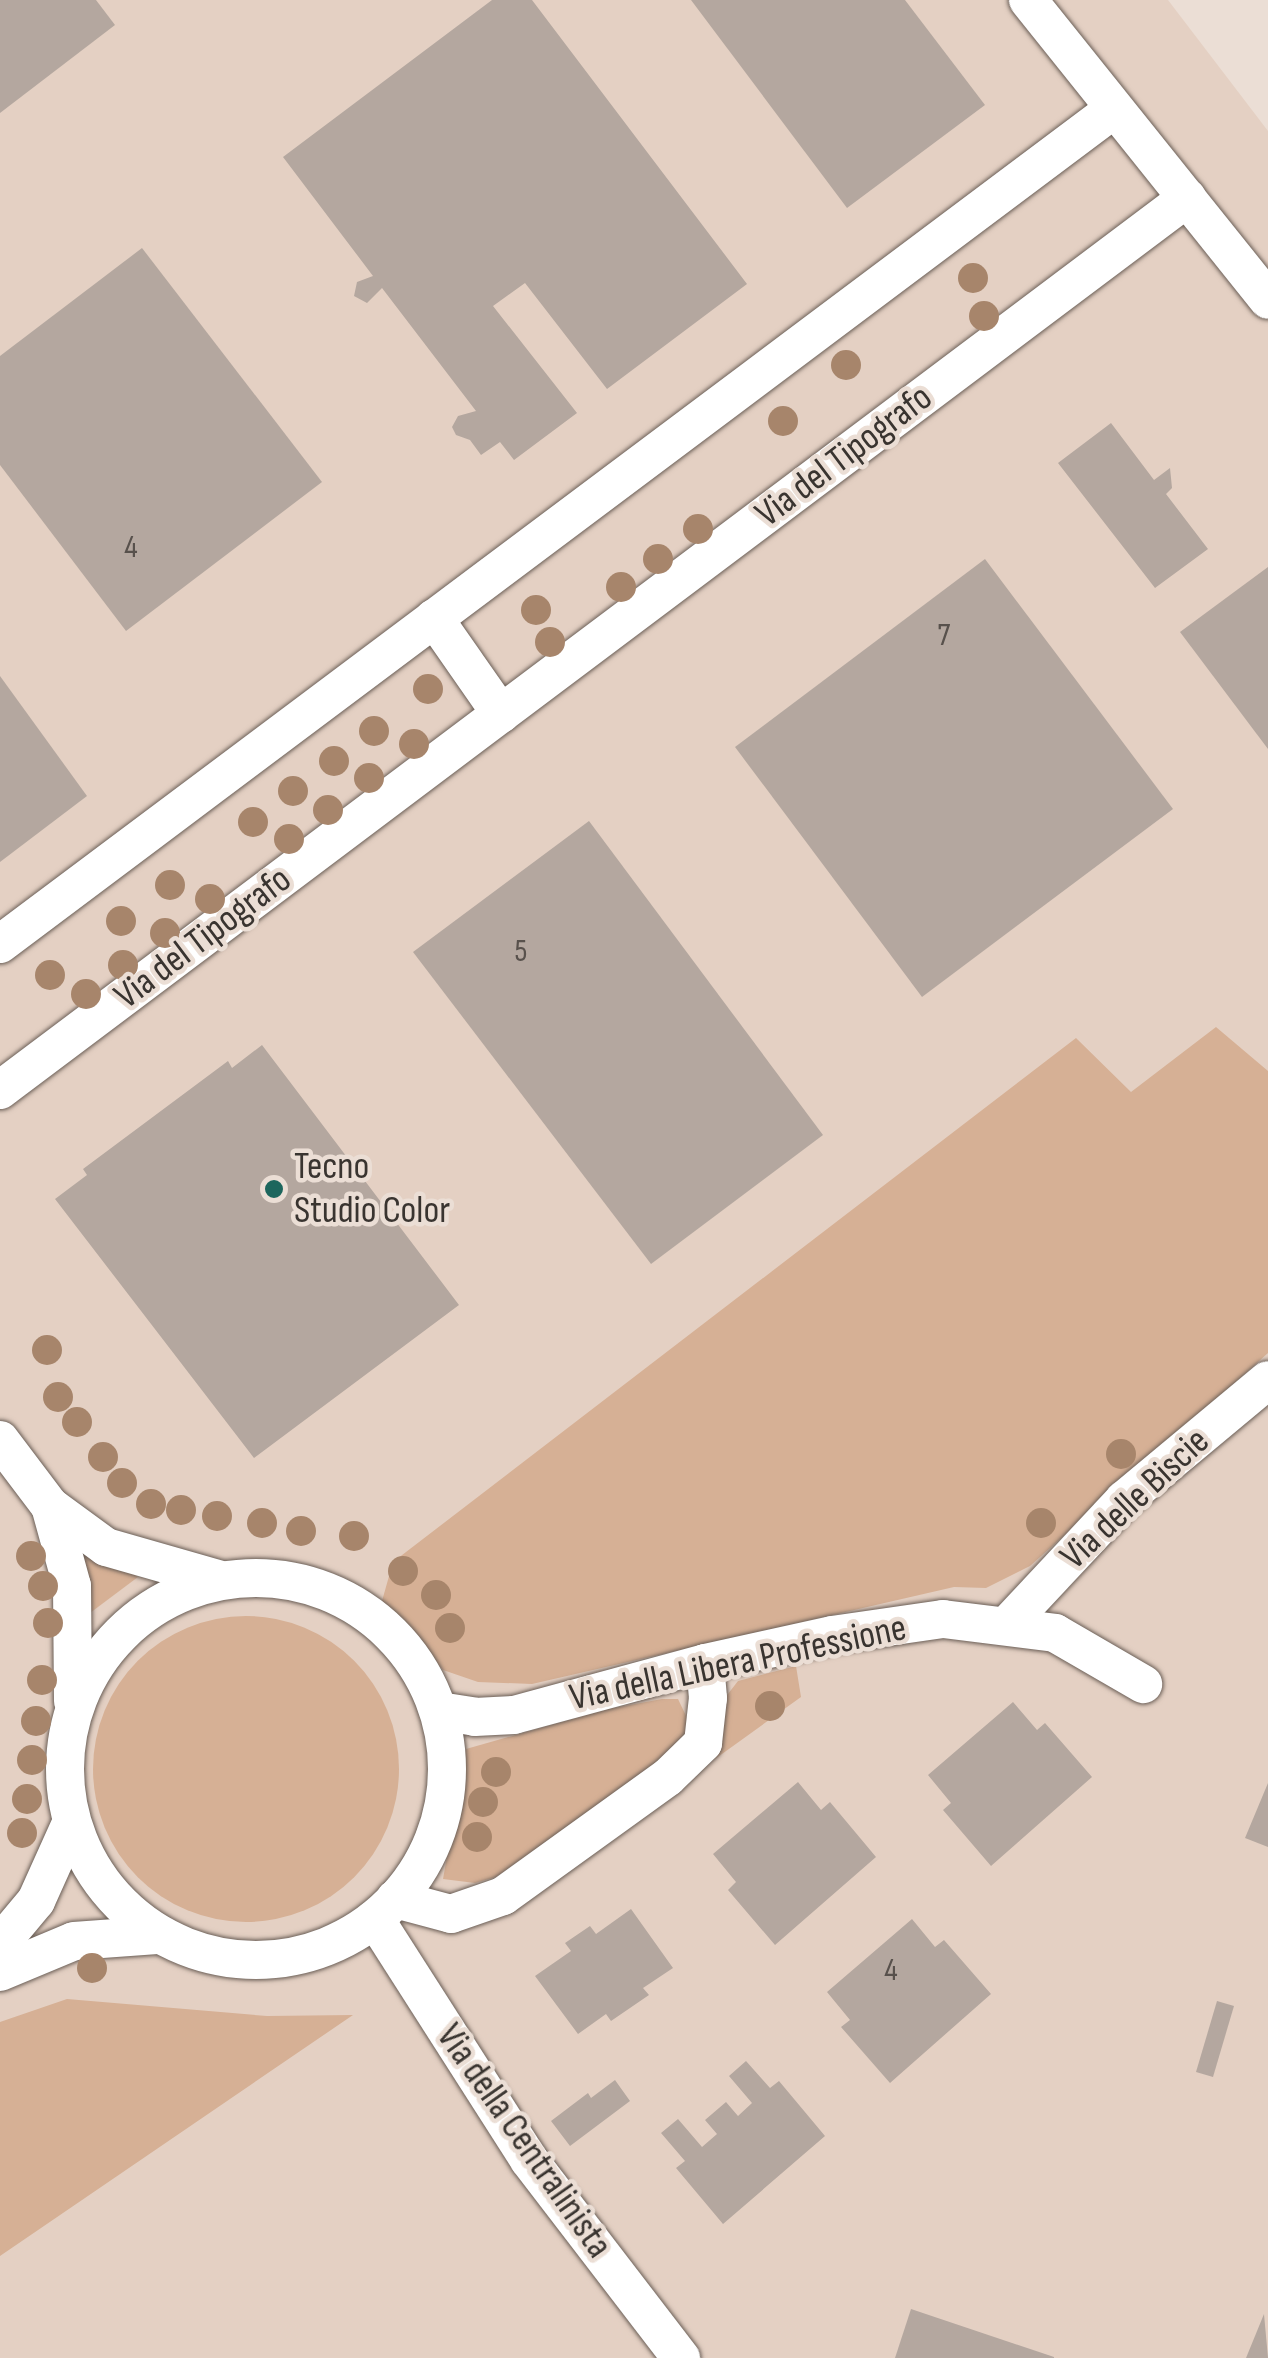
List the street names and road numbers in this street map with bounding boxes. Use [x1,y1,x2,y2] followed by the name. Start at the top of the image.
[747,375,941,537] street label: Via del Tipografo
[106,857,300,1019] street label: Via del Tipografo
[1051,1419,1219,1579] street label: Via delle Biscie
[566,1605,910,1721] street label: Via della Libera Professione
[426,2015,622,2267] street label: Via della Centralinista

